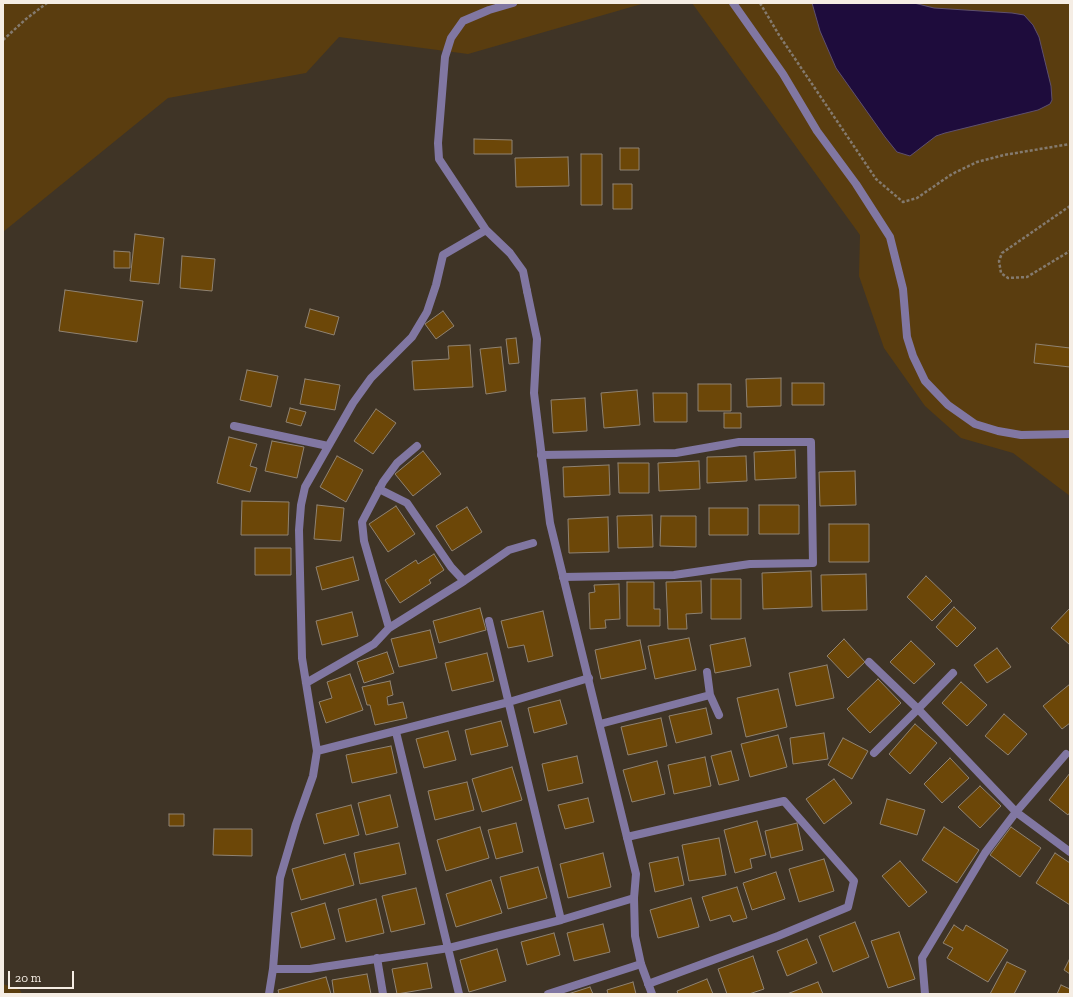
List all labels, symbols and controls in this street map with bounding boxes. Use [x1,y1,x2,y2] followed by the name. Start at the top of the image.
[10,963,76,989] scale bar
[15,971,41,985] text: 20 m

